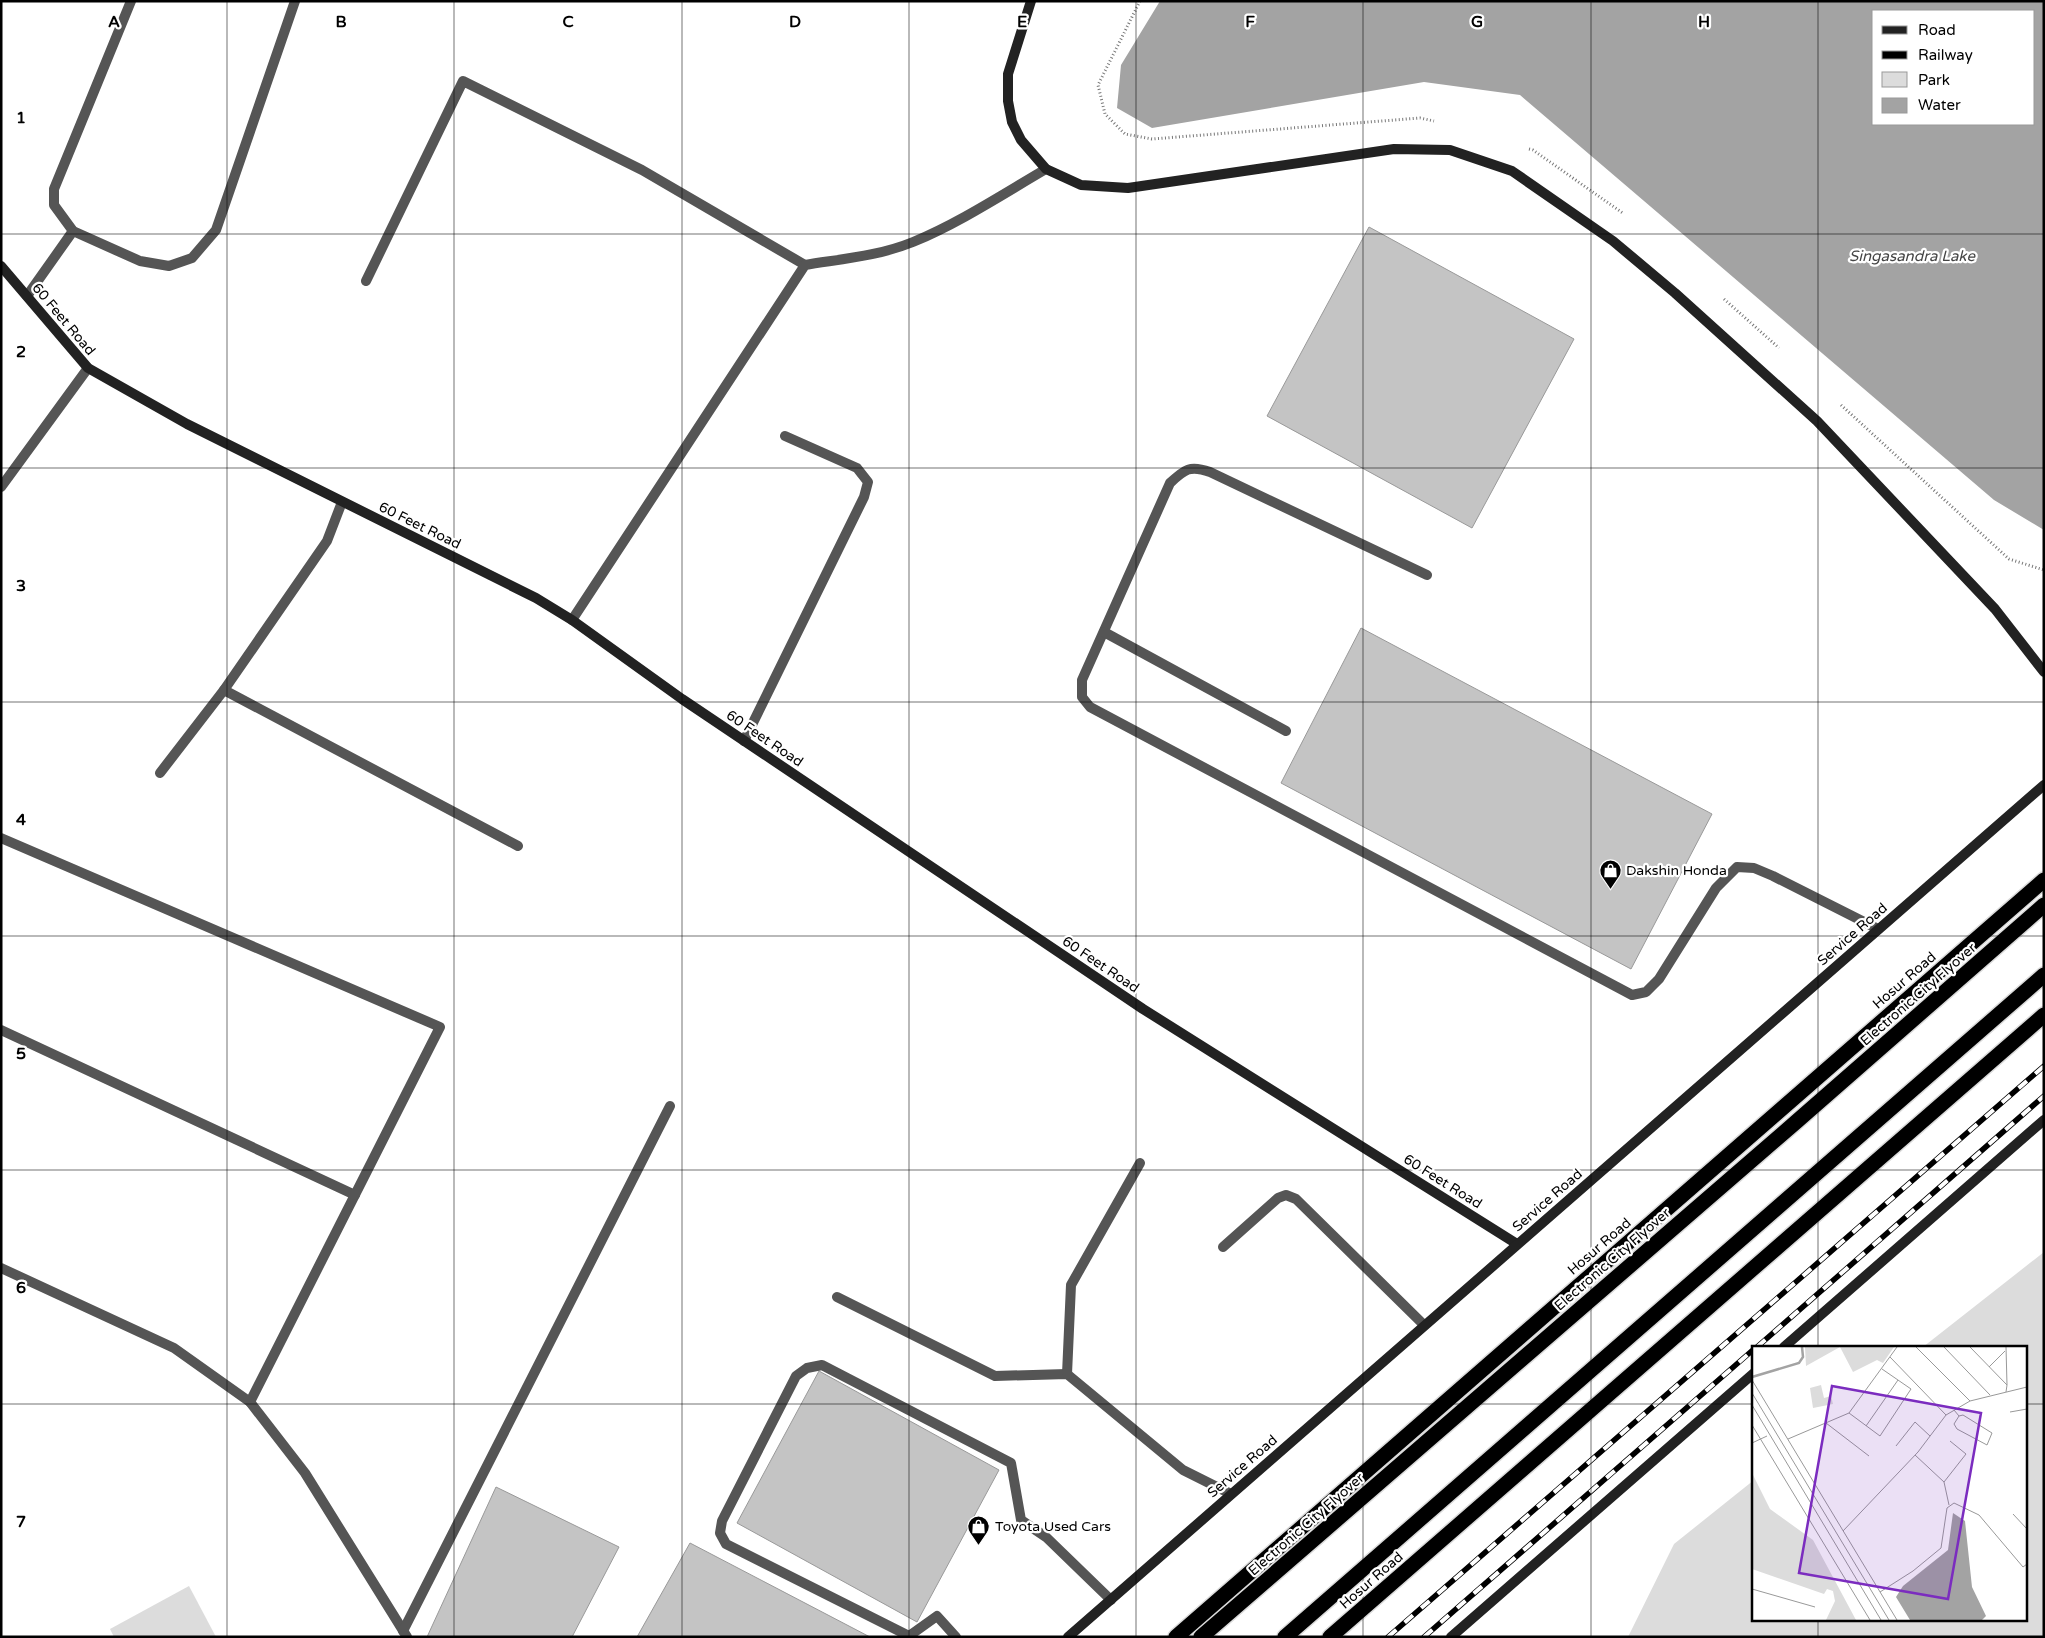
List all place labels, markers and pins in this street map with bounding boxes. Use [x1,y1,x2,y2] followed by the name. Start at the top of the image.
[1598,858,1622,889] shop icon: Dakshin Honda
[1626,862,1727,879] place label: Dakshin Honda
[967,1514,991,1545] shop icon: Toyota Used Cars
[995,1518,1111,1535] place label: Toyota Used Cars

